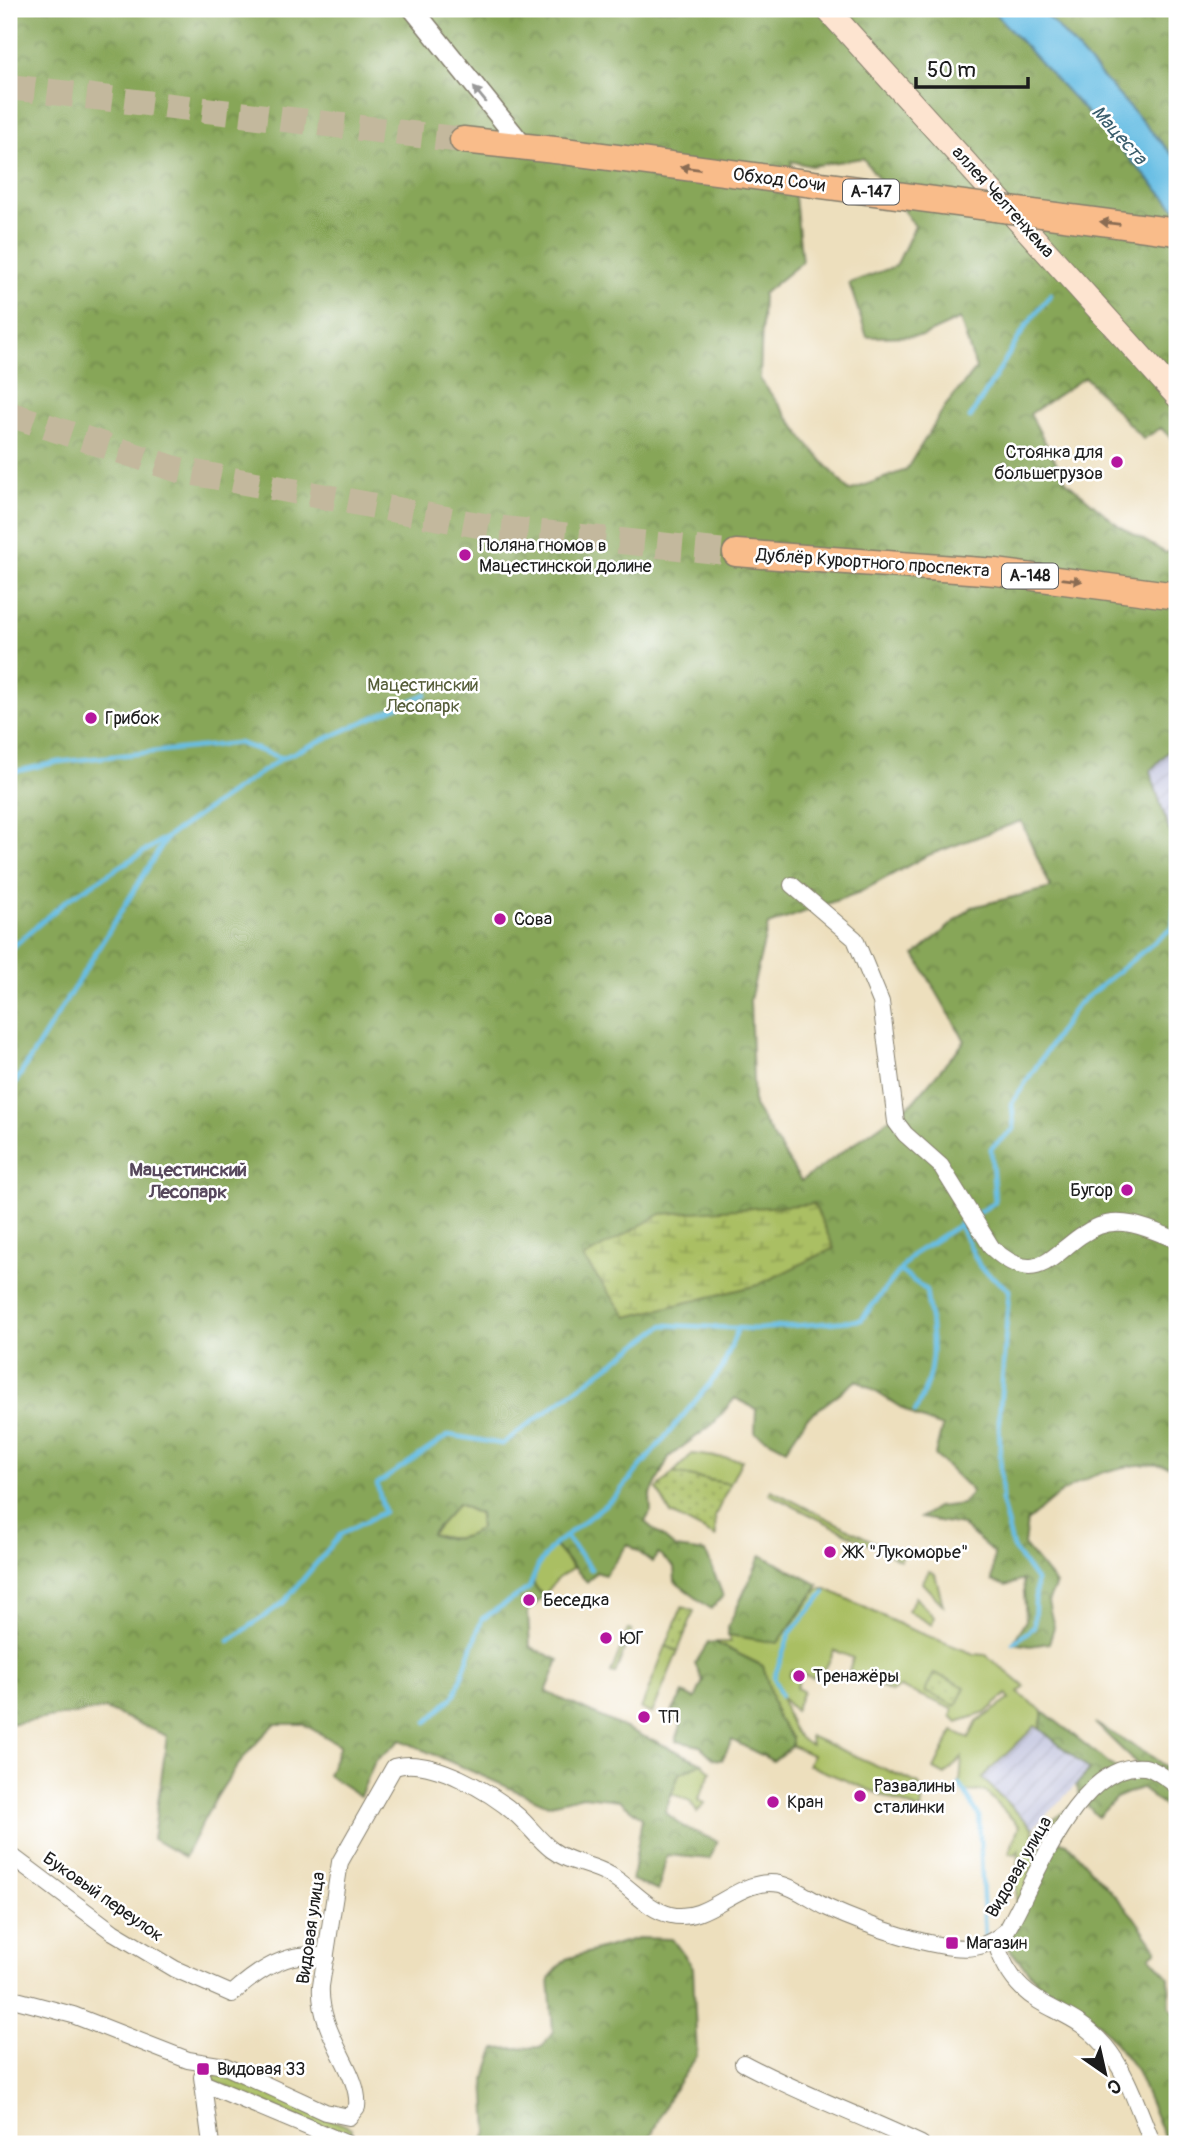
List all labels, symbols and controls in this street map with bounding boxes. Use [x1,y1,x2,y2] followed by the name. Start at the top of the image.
[916,46,1028,90] scale bar
[927,57,976,84] text: 50 m
[472,87,487,105] one-way arrow
[1086,100,1153,170] water label: Мацеста
[947,141,1059,263] street label: аллея Челтенхема
[679,162,701,173] one-way arrow
[731,163,827,197] street label: Обход Сочи
[843,180,899,204] road number: А-147
[1098,217,1120,228] one-way arrow
[994,441,1103,485] place label: Стоянка для большегрузов
[1109,454,1125,470] marker: Стоянка для большегрузов
[479,534,652,578] place label: Поляна гномов в Мацестинской долине
[755,543,990,583] street label: Дублёр Курортного проспекта
[457,547,473,563] marker: Поляна гномов в Мацестинской долине
[1002,564,1058,589] road number: А-148
[1061,575,1083,586] one-way arrow
[367,674,479,718] park label: Мацестинский Лесопарк
[105,707,159,730] place label: Грибок
[83,710,99,726] marker: Грибок
[514,908,552,931] place label: Сова
[492,911,508,927] marker: Сова
[129,1158,247,1204] district label: Мацестинский Лесопарк
[1070,1179,1113,1202] place label: Бугор
[1119,1182,1135,1198] marker: Бугор
[841,1541,968,1564] place label: ЖК "Лукоморье"
[822,1544,838,1560] marker: ЖК "Лукоморье"
[543,1589,609,1612] place label: Беседка
[521,1592,537,1608] marker: Беседка
[620,1627,644,1650] place label: ЮГ
[598,1630,614,1646] marker: ЮГ
[813,1665,899,1688] place label: Тренажёры
[791,1668,807,1684] marker: Тренажёры
[658,1706,679,1729] place label: ТП
[636,1709,652,1725] marker: ТП
[874,1775,955,1819] place label: Развалины сталинки
[852,1788,868,1804] marker: Развалины сталинки
[787,1791,823,1814] place label: Кран
[765,1794,781,1810] marker: Кран
[981,1812,1057,1922] street label: Видовая улица
[38,1847,168,1947] street label: Буковый переулок
[292,1870,330,1986] street label: Видовая улица
[966,1932,1028,1955] place label: Магазин
[944,1935,960,1951] marker: Магазин
[1070,2038,1140,2108] north arrow
[217,2058,305,2081] place label: Видовая 33
[195,2061,211,2077] marker: Видовая 33
[1102,2073,1126,2100] text: С

